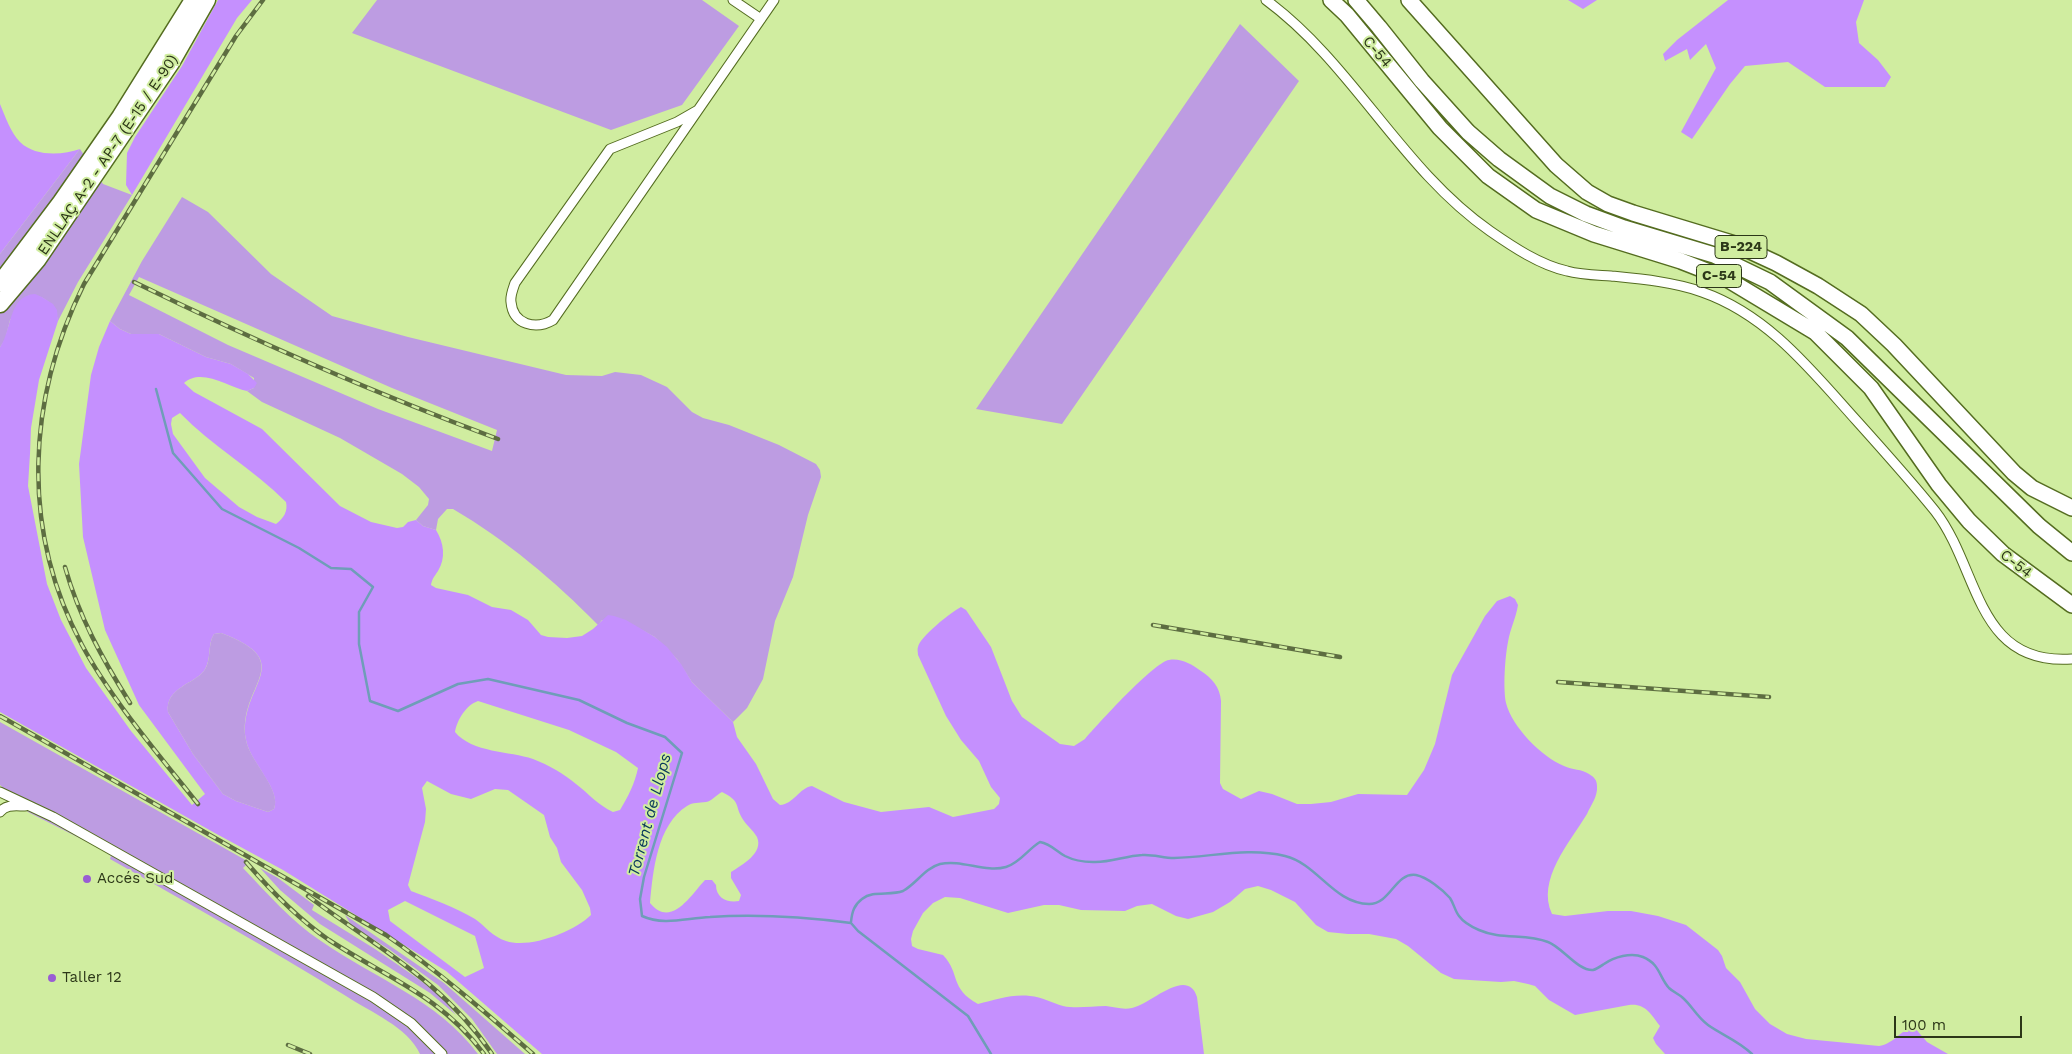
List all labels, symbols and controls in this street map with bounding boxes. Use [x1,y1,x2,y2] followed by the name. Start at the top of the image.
[1359,33,1395,71] street label: C-54
[34,51,182,259] street label: ENLLAÇ A-2 - AP-7 (E-15 / E-90)
[1715,236,1767,258] road number: B-224
[1696,264,1742,288] road number: C-54
[1996,546,2036,582] street label: C-54
[624,752,676,878] water label: Torrent de Llops
[97,870,173,888] place label: Accés Sud
[81,873,93,885] marker: Accés Sud
[62,969,122,987] place label: Taller 12
[46,972,58,984] marker: Taller 12
[1897,1006,2024,1038] scale bar
[1902,1016,1946,1034] text: 100 m

